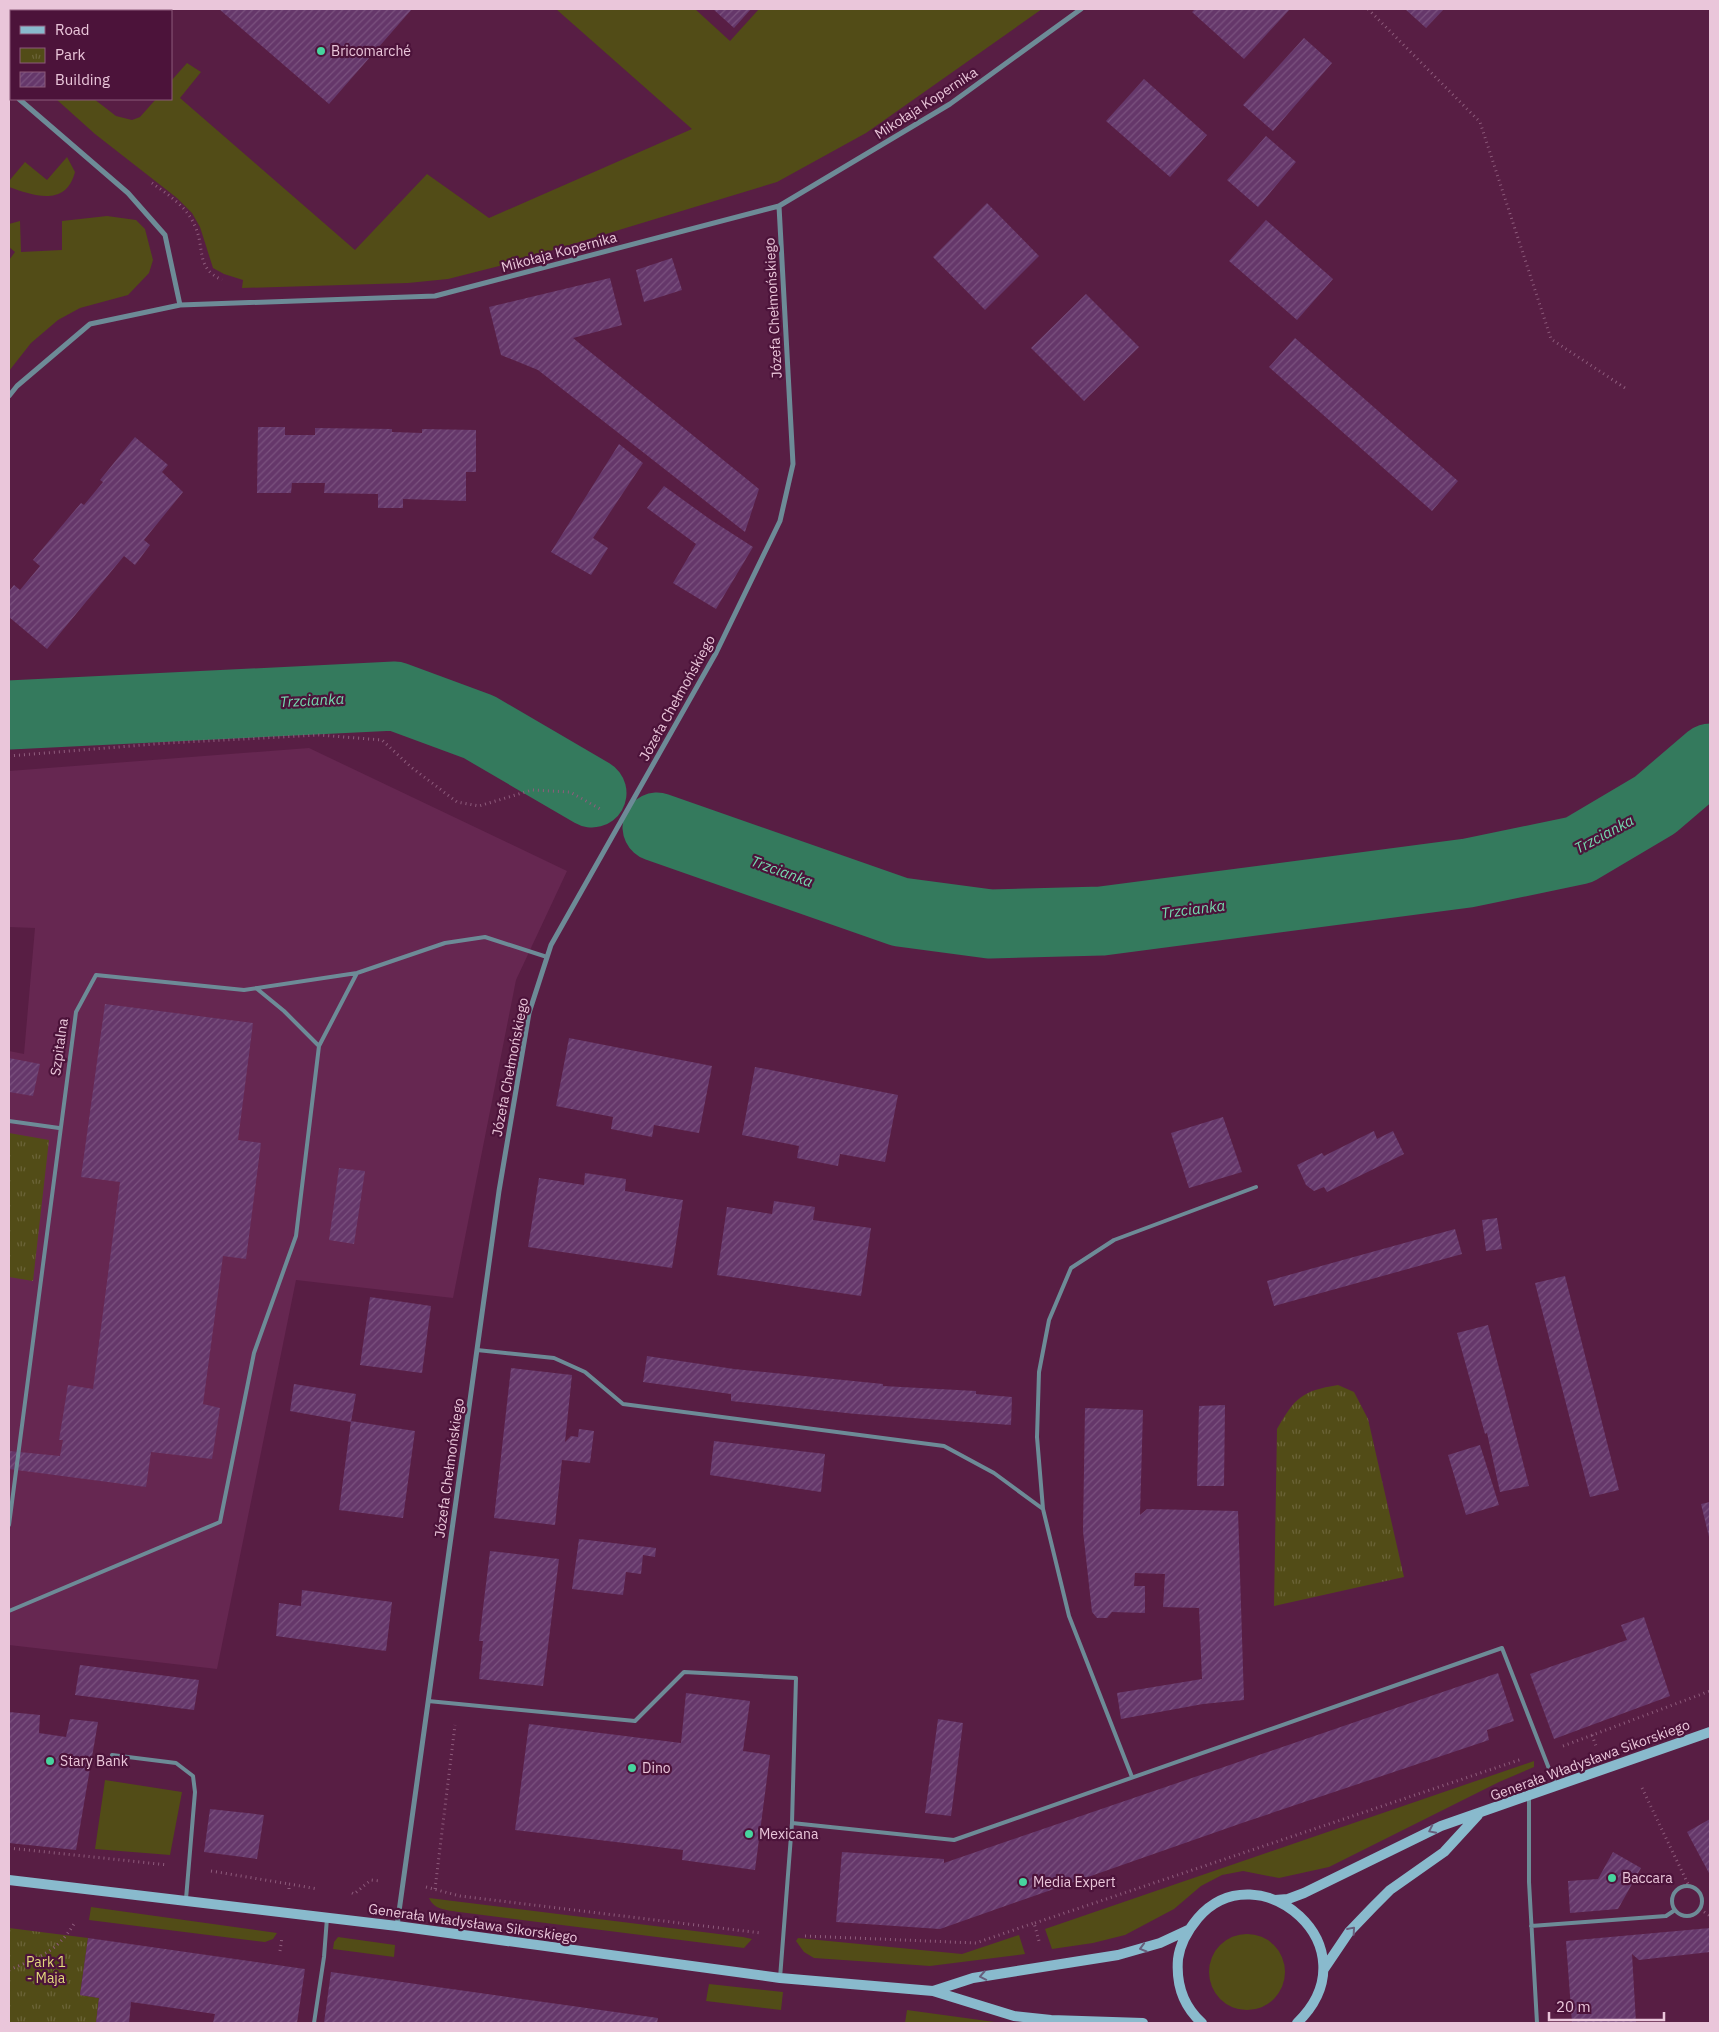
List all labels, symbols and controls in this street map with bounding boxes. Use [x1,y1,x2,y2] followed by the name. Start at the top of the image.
[10,10,172,100] legend
[55,20,90,39] text: Road
[331,42,411,60] place label: Bricomarché
[55,45,85,64] text: Park
[315,45,327,57] marker: Bricomarché
[871,63,981,143] street label: Mikołaja Kopernika
[55,70,110,89] text: Building
[499,228,619,276] street label: Mikołaja Kopernika
[760,237,786,379] street label: Józefa Chełmońskiego
[635,632,719,764] street label: Józefa Chełmońskiego
[279,689,345,711] water label: Trzcianka
[1571,810,1637,858] water label: Trzcianka
[748,851,816,891] water label: Trzcianka
[1160,896,1226,922] water label: Trzcianka
[488,996,532,1138] street label: Józefa Chełmońskiego
[46,1017,72,1077] street label: Szpitalna
[430,1397,468,1539] street label: Józefa Chełmońskiego
[1488,1715,1692,1805] street label: Generała Władysława Sikorskiego
[60,1752,129,1770] place label: Stary Bank
[44,1755,56,1767] marker: Stary Bank
[642,1759,671,1777] place label: Dino
[626,1762,638,1774] marker: Dino
[1429,1824,1438,1834] one-way arrow
[759,1825,819,1843] place label: Mexicana
[743,1828,755,1840] marker: Mexicana
[1622,1869,1673,1887] place label: Baccara
[1606,1872,1618,1884] marker: Baccara
[1033,1873,1116,1891] place label: Media Expert
[1017,1876,1029,1888] marker: Media Expert
[367,1899,579,1947] street label: Generała Władysława Sikorskiego
[1346,1927,1355,1936] one-way arrow
[1139,1942,1147,1952] one-way arrow
[26,1953,66,1987] park label: Park 1 - Maja
[979,1970,987,1980] one-way arrow
[1549,1990,1664,2022] scale bar
[1556,1997,1591,2016] text: 20 m

